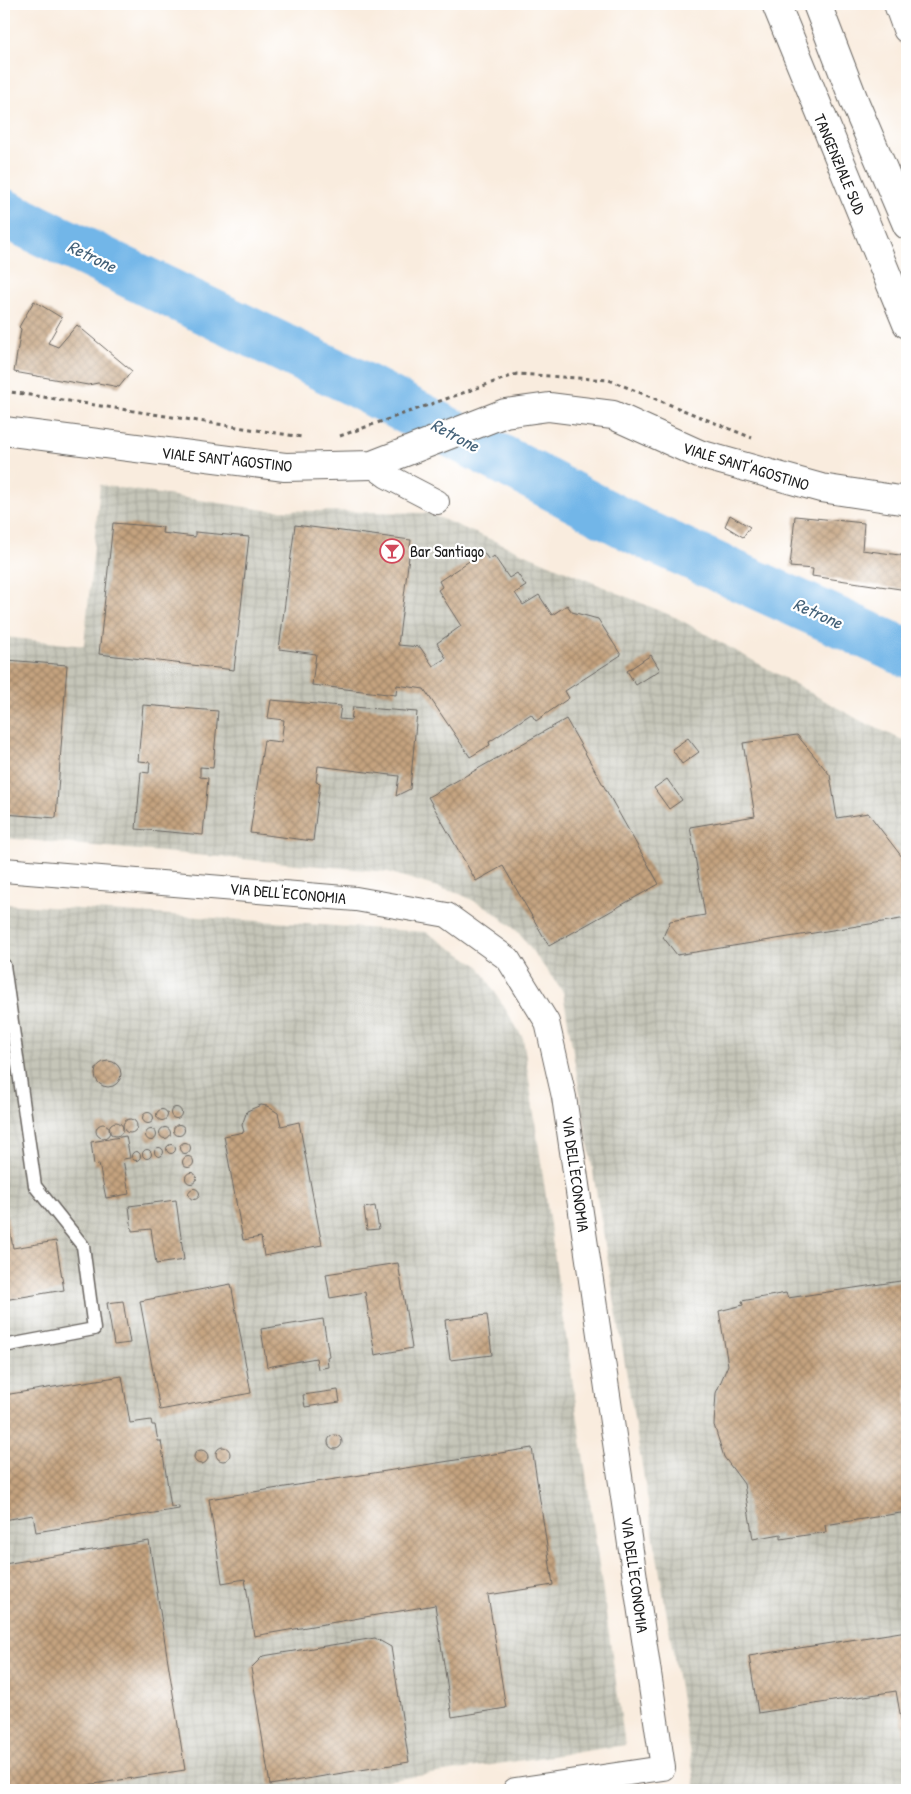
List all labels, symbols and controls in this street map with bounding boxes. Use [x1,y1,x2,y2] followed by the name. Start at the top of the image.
[809,110,871,218] street label: TANGENZIALE SUD
[64,234,121,279] water label: Retrone
[427,412,484,458] water label: Retrone
[680,436,812,496] street label: VIALE SANT'AGOSTINO
[160,441,294,477] street label: VIALE SANT'AGOSTINO
[379,538,405,564] bar icon: Bar Santiago
[410,540,485,562] place label: Bar Santiago
[790,591,847,635] water label: Retrone
[229,877,347,909] street label: VIA DELL'ECONOMIA
[557,1115,595,1233] street label: VIA DELL'ECONOMIA
[616,1516,654,1634] street label: VIA DELL'ECONOMIA

